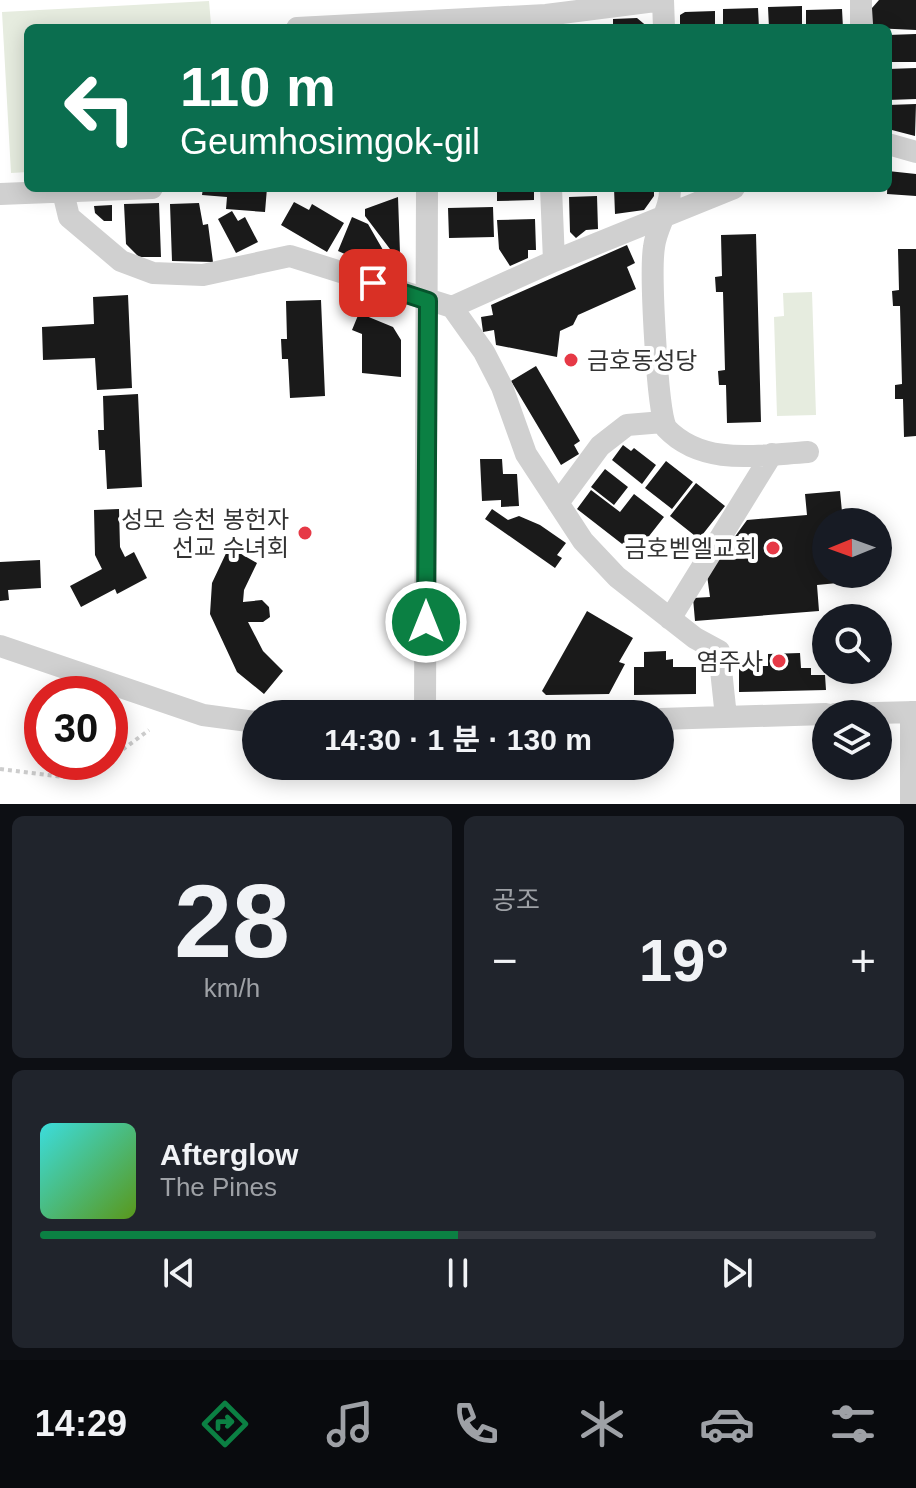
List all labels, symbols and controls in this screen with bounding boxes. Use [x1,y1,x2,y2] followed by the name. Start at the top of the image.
[180,55,336,118] text: 110 m
[48,56,152,160] icon: left
[180,121,480,162] text: Geumhosimgok-gil
[339,249,407,317] pin
[351,261,395,305] icon: arrive
[587,347,697,374] place label: 금호동성당
[562,351,580,369] marker: 금호동성당
[121,506,289,561] place label: 성모 승천 봉헌자 선교 수녀회
[812,508,892,588] north arrow
[812,508,892,780] map controls
[296,524,314,542] marker: 성모 승천 봉헌자 선교 수녀회
[625,535,757,562] place label: 금호벧엘교회
[764,539,782,557] marker: 금호벧엘교회
[384,580,468,664] position arrow
[812,604,892,684] button: search
[697,648,763,675] place label: 염주사
[770,652,788,670] marker: 염주사
[24,676,128,780] speed limit sign: 30
[812,700,892,780] button: layers
[324,723,592,756] text: 14:30 · 1 분 · 130 m
[174,863,290,979] text: 28
[492,885,540,915] text: 공조
[639,927,729,994] text: 19°
[492,936,518,985] text: −
[850,936,876,985] text: +
[204,973,260,1003] text: km/h
[160,1138,298,1171] text: Afterglow
[160,1172,277,1202] text: The Pines
[157,1251,201,1295] icon: previous
[436,1251,480,1295] icon: pause
[715,1251,759,1295] icon: next
[197,1396,253,1452] icon: directions
[322,1396,378,1452] icon: music
[448,1396,504,1452] icon: phone
[574,1396,630,1452] icon: climate
[699,1396,755,1452] icon: car
[825,1396,881,1452] icon: filters
[35,1403,127,1444] text: 14:29

